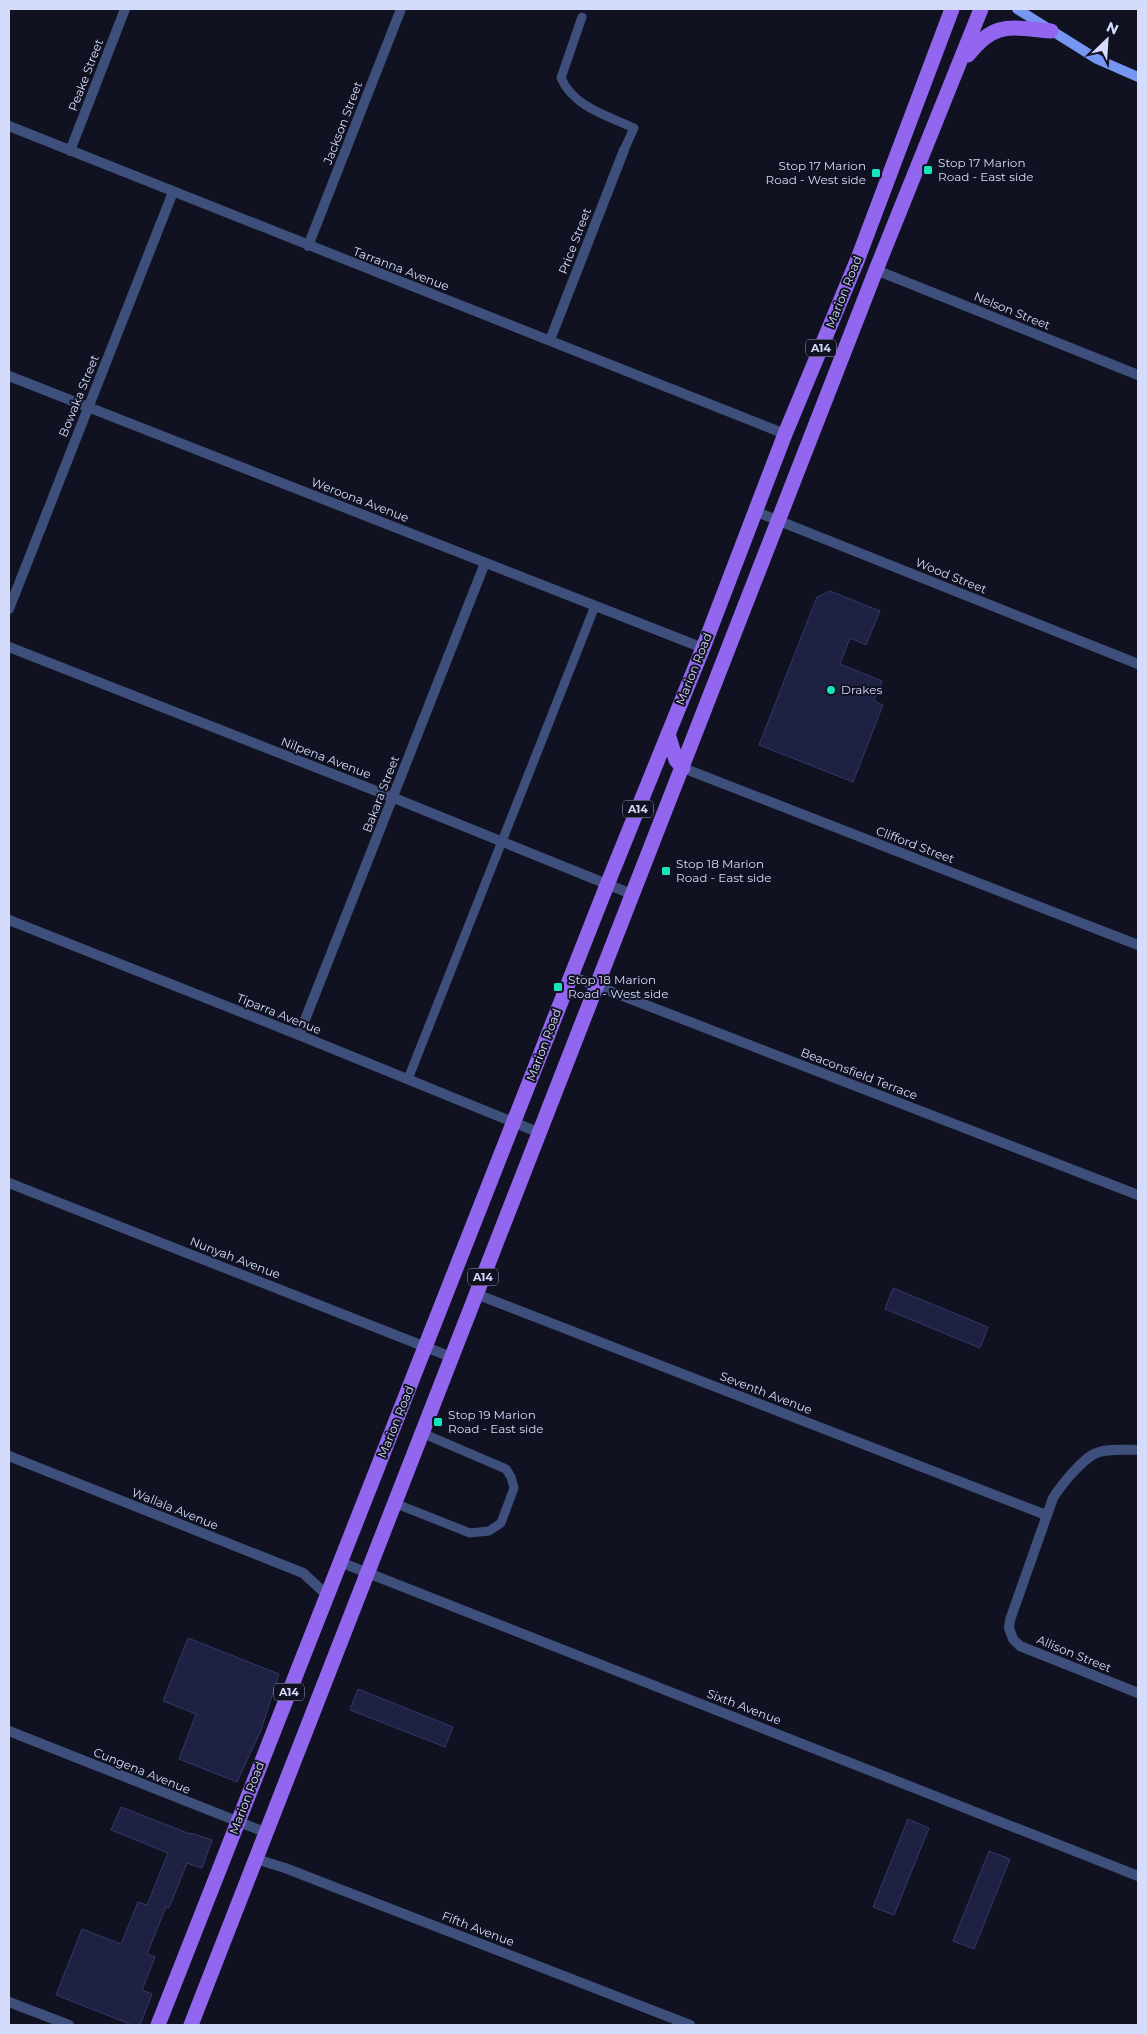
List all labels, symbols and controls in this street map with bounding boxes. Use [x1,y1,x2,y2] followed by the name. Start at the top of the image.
[1082,15,1132,65] north arrow
[1104,18,1121,39] text: N
[65,36,106,113] street label: Peake Street
[319,79,365,167] street label: Jackson Street
[938,155,1034,184] place label: Stop 17 Marion Road - East side
[765,158,866,187] place label: Stop 17 Marion Road - West side
[922,164,934,176] marker: Stop 17 Marion Road - East side
[870,167,882,179] marker: Stop 17 Marion Road - West side
[555,206,594,276] street label: Price Street
[351,243,451,294] street label: Tarranna Avenue
[822,253,865,330] street label: Marion Road
[972,288,1053,333] street label: Nelson Street
[806,339,836,356] road number: A14
[55,352,102,439] street label: Bowaka Street
[309,474,411,525] street label: Weroona Avenue
[913,554,989,597] street label: Wood Street
[672,630,715,707] street label: Marion Road
[841,682,882,697] place label: Drakes
[825,684,837,696] marker: Drakes
[279,733,373,782] street label: Nilpena Avenue
[359,753,402,834] street label: Bakara Street
[623,801,653,818] road number: A14
[874,823,957,866] street label: Clifford Street
[676,856,772,885] place label: Stop 18 Marion Road - East side
[660,865,672,877] marker: Stop 18 Marion Road - East side
[568,972,669,1001] place label: Stop 18 Marion Road - West side
[552,981,564,993] marker: Stop 18 Marion Road - West side
[235,990,324,1037] street label: Tiparra Avenue
[523,1006,564,1083] street label: Marion Road
[799,1044,920,1103] street label: Beaconsfield Terrace
[188,1233,282,1282] street label: Nunyah Avenue
[468,1268,498,1286] road number: A14
[718,1368,814,1417] street label: Seventh Avenue
[374,1383,417,1460] street label: Marion Road
[448,1407,544,1436] place label: Stop 19 Marion Road - East side
[432,1416,444,1428] marker: Stop 19 Marion Road - East side
[130,1484,221,1533] street label: Wallala Avenue
[1035,1632,1114,1675] street label: Allison Street
[274,1684,304,1700] road number: A14
[705,1685,783,1728] street label: Sixth Avenue
[91,1744,193,1797] street label: Cungena Avenue
[226,1759,267,1836] street label: Marion Road
[440,1908,516,1949] street label: Fifth Avenue

